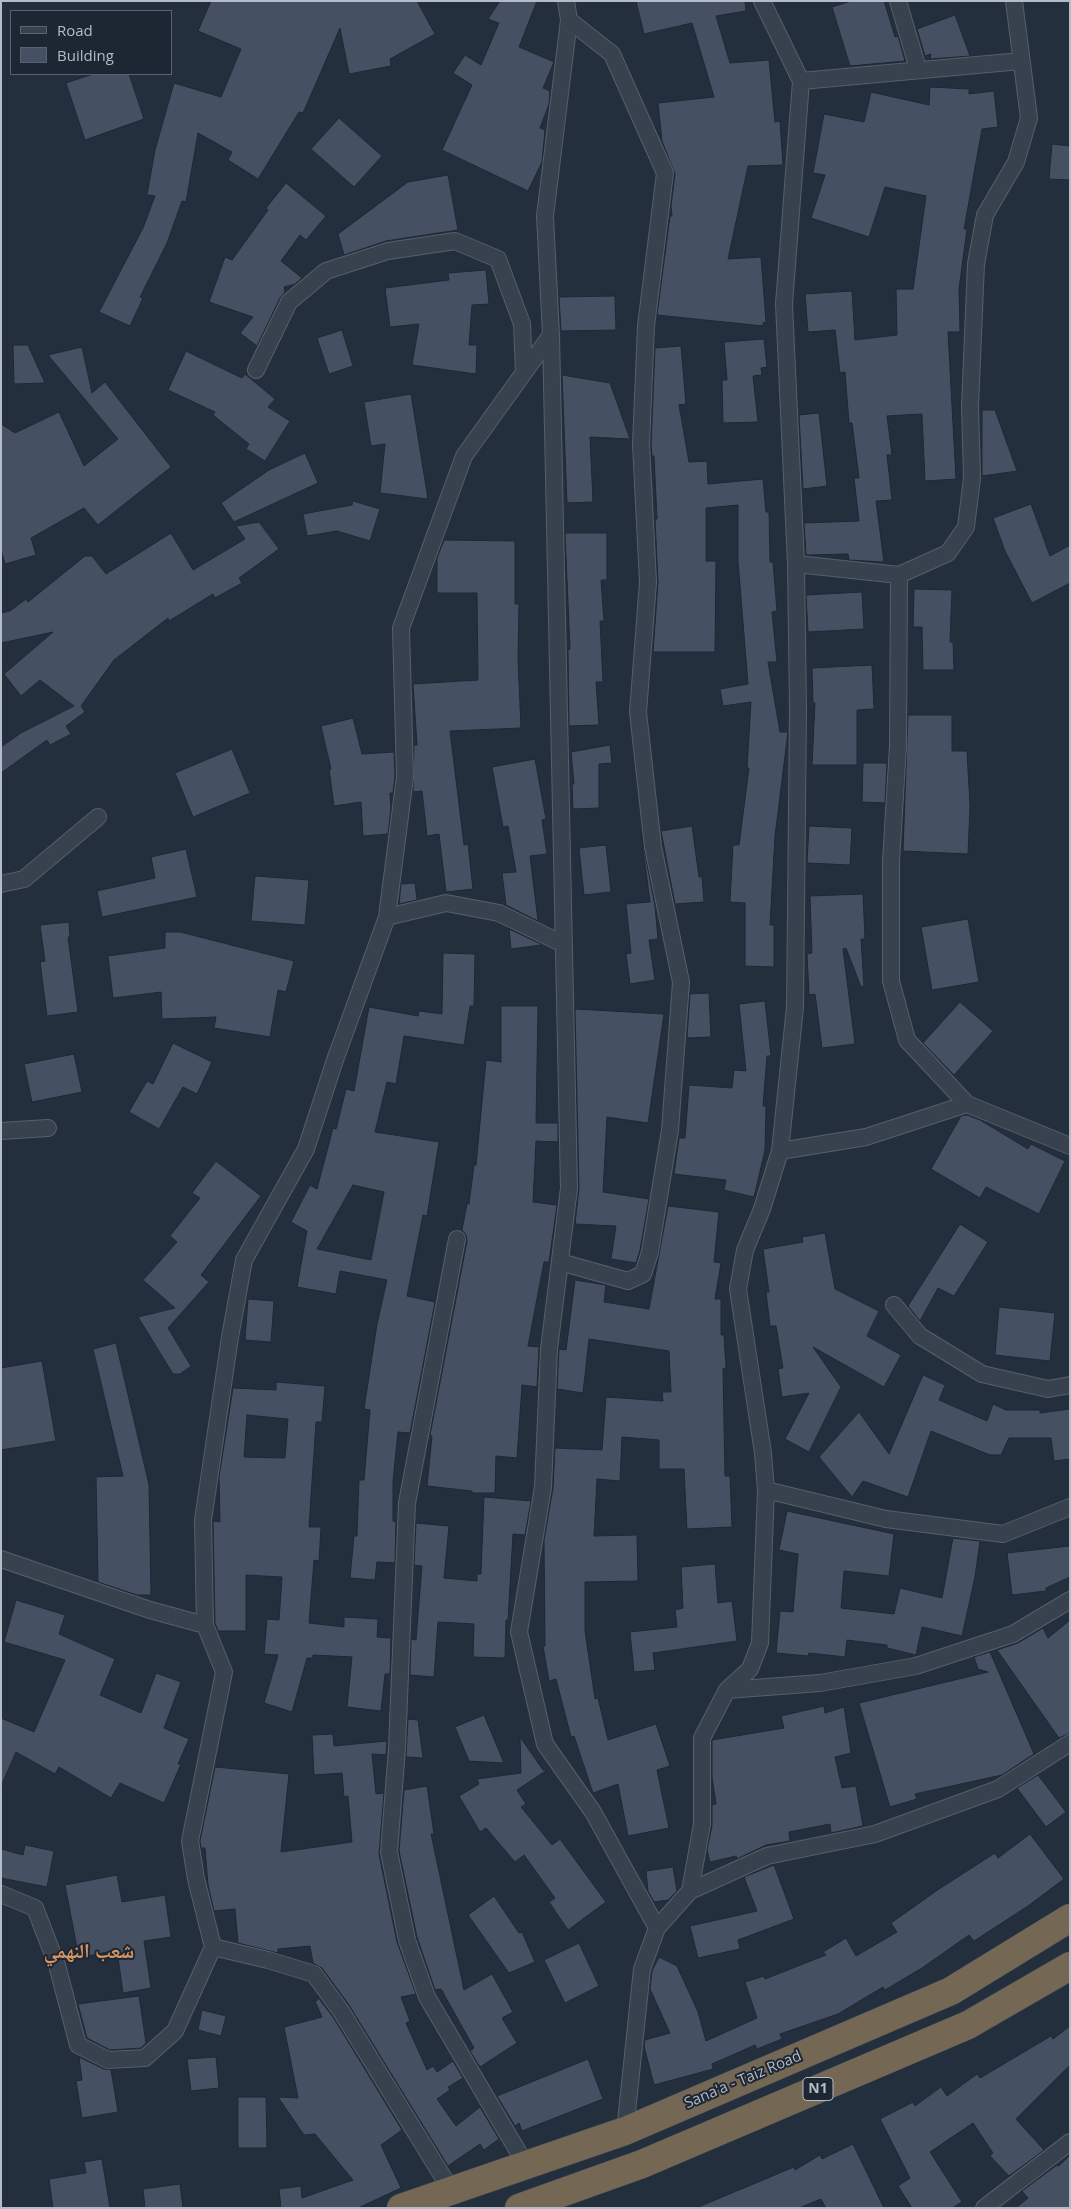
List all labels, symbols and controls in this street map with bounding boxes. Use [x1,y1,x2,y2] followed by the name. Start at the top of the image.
[10,10,172,75] legend
[57,20,93,40] text: Road
[57,45,114,65] text: Building
[44,1940,134,1964] district label: شعب النهمي
[682,2047,804,2113] street label: Sana'a - Taiz Road
[803,2078,833,2100] road number: N1

